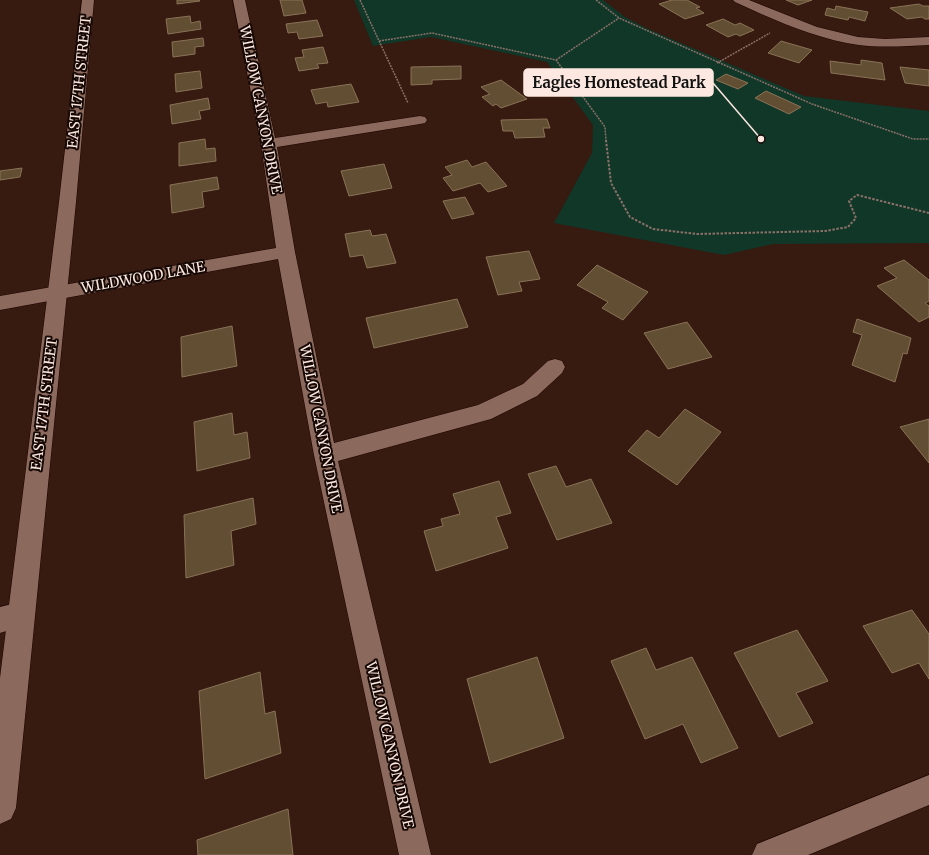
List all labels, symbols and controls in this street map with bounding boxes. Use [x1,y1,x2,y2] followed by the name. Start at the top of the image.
[63,14,95,149] street label: EAST 17TH STREET
[236,23,286,196] street label: WILLOW CANYON DRIVE
[524,69,713,96] callout: Eagles Homestead Park
[532,73,706,92] text: Eagles Homestead Park
[79,257,206,297] street label: WILDWOOD LANE
[27,336,61,471] street label: EAST 17TH STREET
[296,342,346,515] street label: WILLOW CANYON DRIVE
[362,659,418,830] street label: WILLOW CANYON DRIVE

